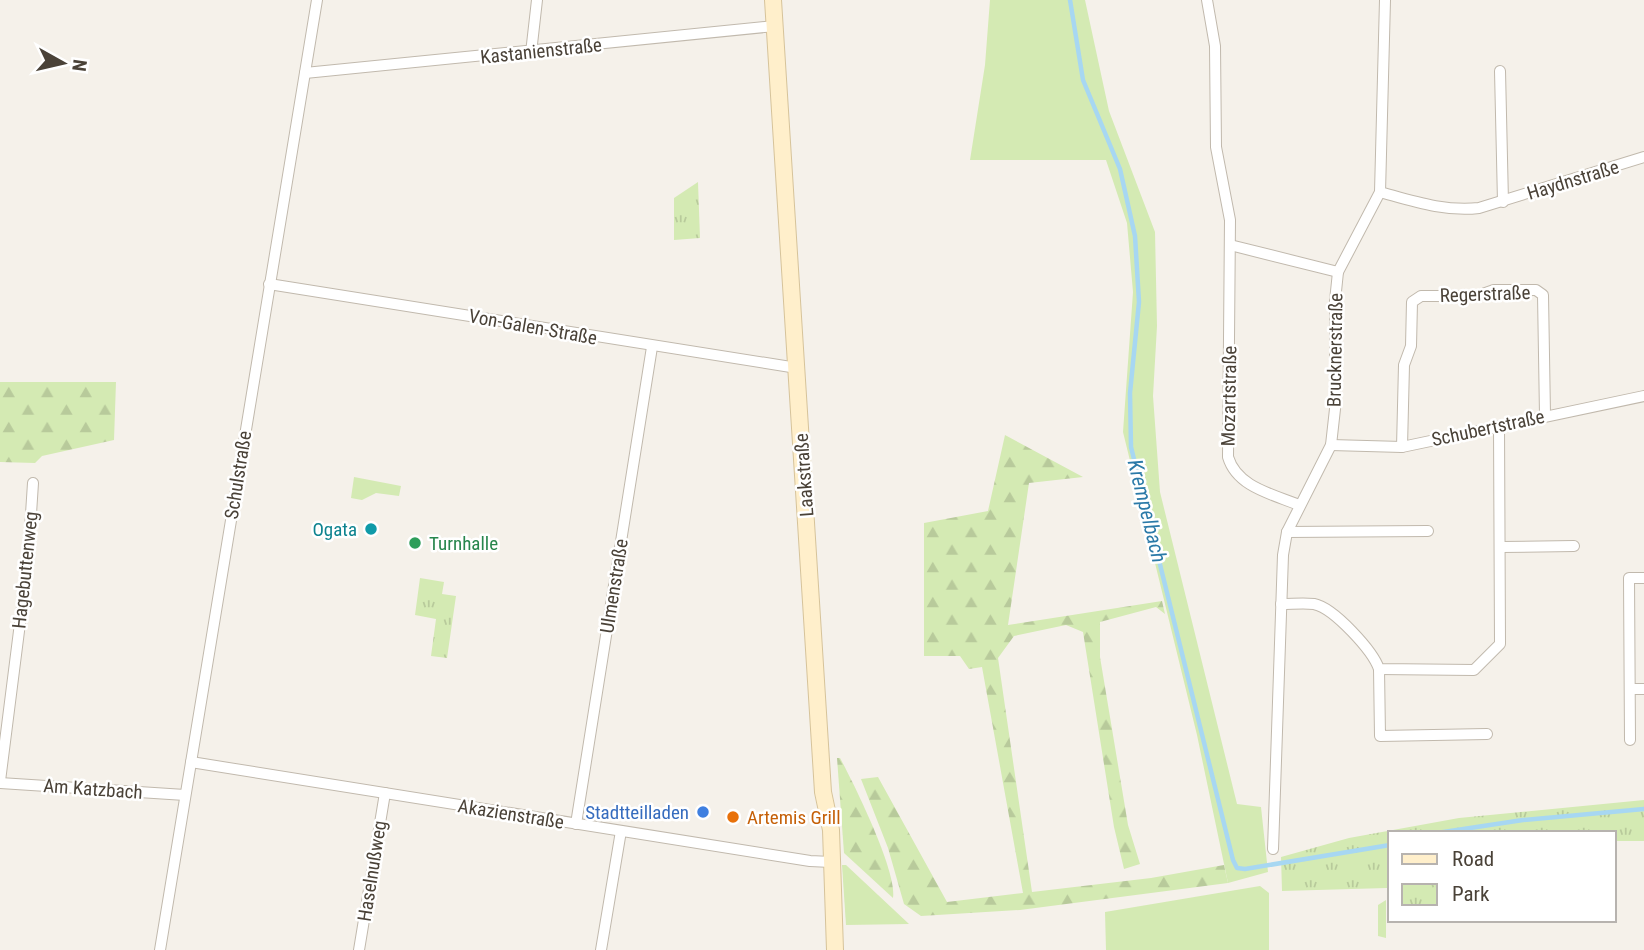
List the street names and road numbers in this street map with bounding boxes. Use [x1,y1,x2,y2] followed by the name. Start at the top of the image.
[479,33,603,69] street label: Kastanienstraße
[1524,155,1622,205] street label: Haydnstraße
[1439,281,1531,307] street label: Regerstraße
[1323,293,1347,407] street label: Brucknerstraße
[467,304,599,350] street label: Von-Galen-Straße
[1217,345,1241,447] street label: Mozartstraße
[1429,405,1547,451] street label: Schubertstraße
[220,429,256,521] street label: Schulstraße
[790,432,818,517] street label: Laakstraße
[7,510,43,630] street label: Hagebuttenweg
[595,537,633,635] street label: Ulmenstraße
[43,774,143,804] street label: Am Katzbach
[456,794,566,834] street label: Akazienstraße
[353,819,391,923] street label: Haselnußweg

